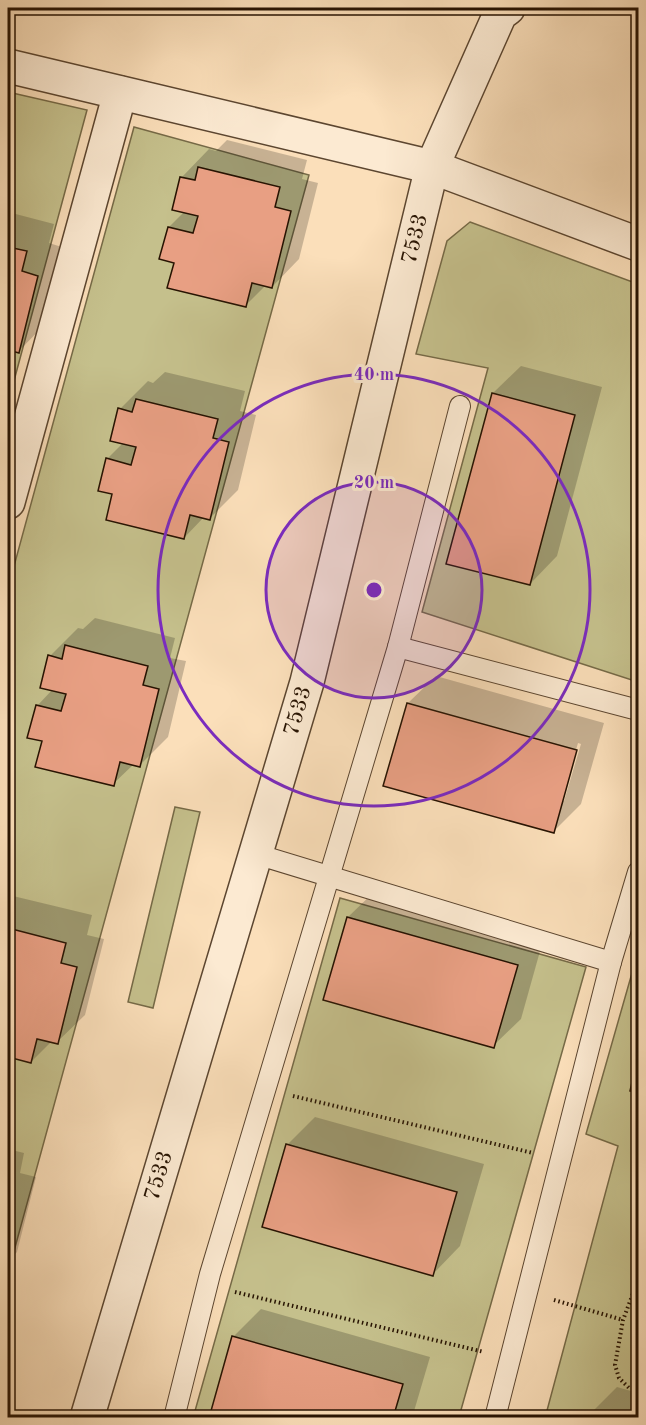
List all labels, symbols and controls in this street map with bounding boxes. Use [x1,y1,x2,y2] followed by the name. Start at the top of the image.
[398,212,432,266] street label: 7533
[354,366,394,384] text: 40 m
[354,474,394,492] text: 20 m
[364,580,384,600] centre of rings
[280,683,316,739] street label: 7533
[141,1148,177,1204] street label: 7533

